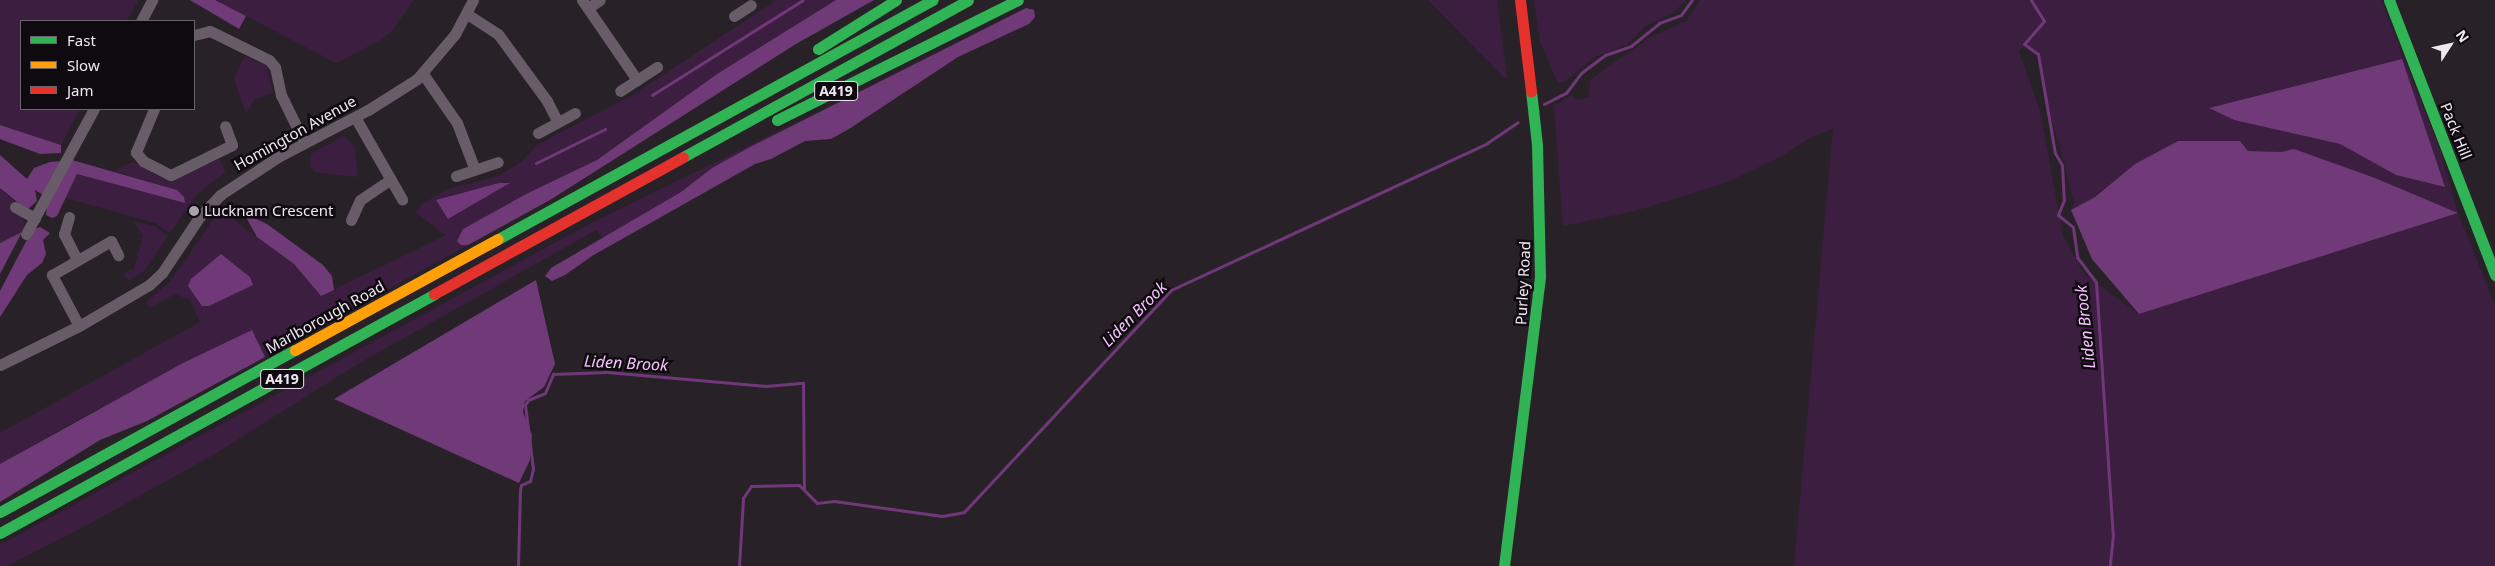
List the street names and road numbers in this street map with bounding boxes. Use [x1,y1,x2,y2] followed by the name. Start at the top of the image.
[814,80,858,102] road number: A419
[231,92,359,174] street label: Homington Avenue
[2437,100,2475,162] street label: Pack Hill
[1512,241,1534,325] street label: Purley Road
[262,277,388,357] street label: Marlborough Road
[260,368,304,390] road number: A419

